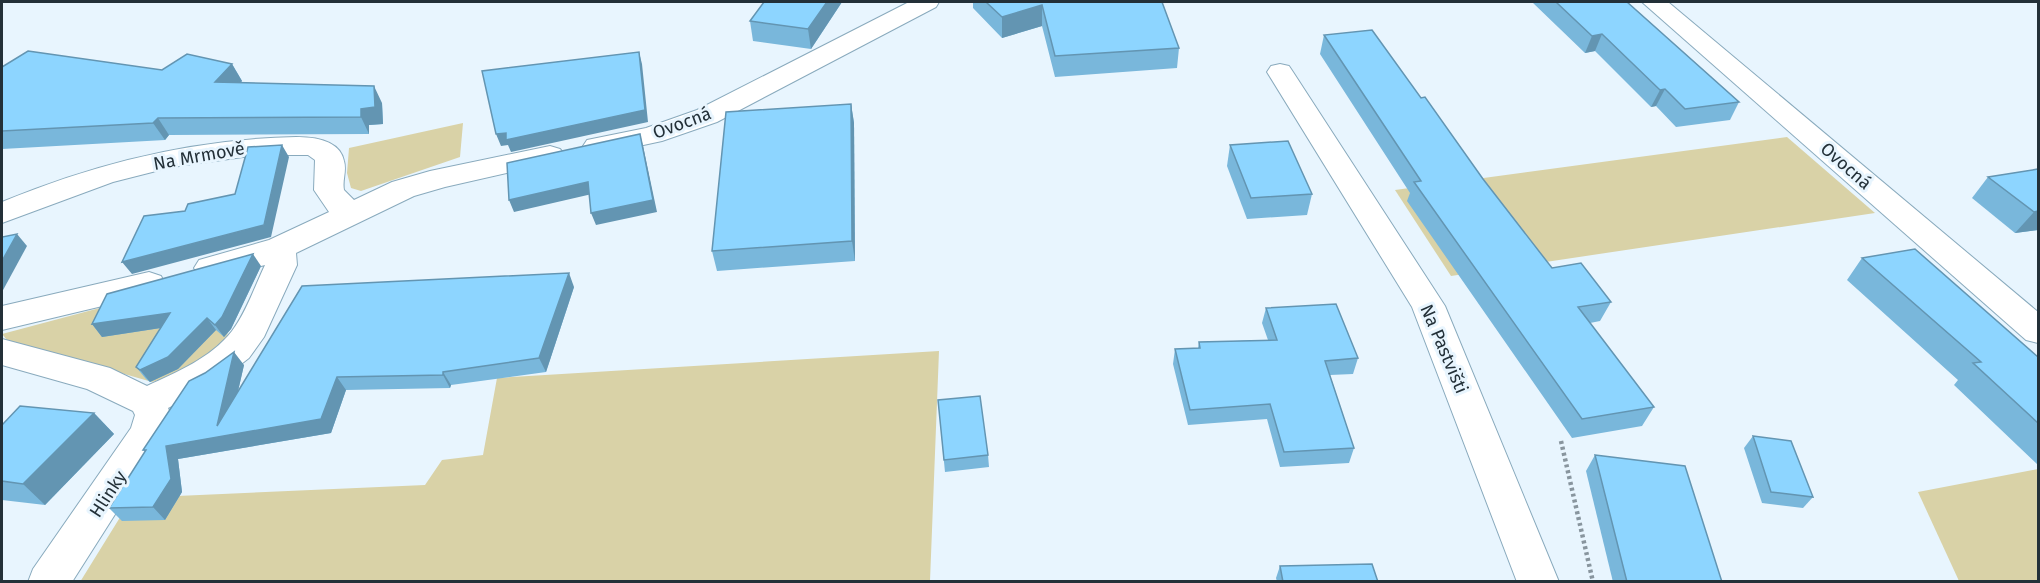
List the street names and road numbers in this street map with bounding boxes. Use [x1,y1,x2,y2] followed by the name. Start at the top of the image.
[650,102,714,144] street label: Ovocná
[152,137,246,175] street label: Na Mrmově
[1816,138,1876,194] street label: Ovocná
[1415,301,1473,397] street label: Na Pastvišti
[85,466,131,521] street label: Hlinky

